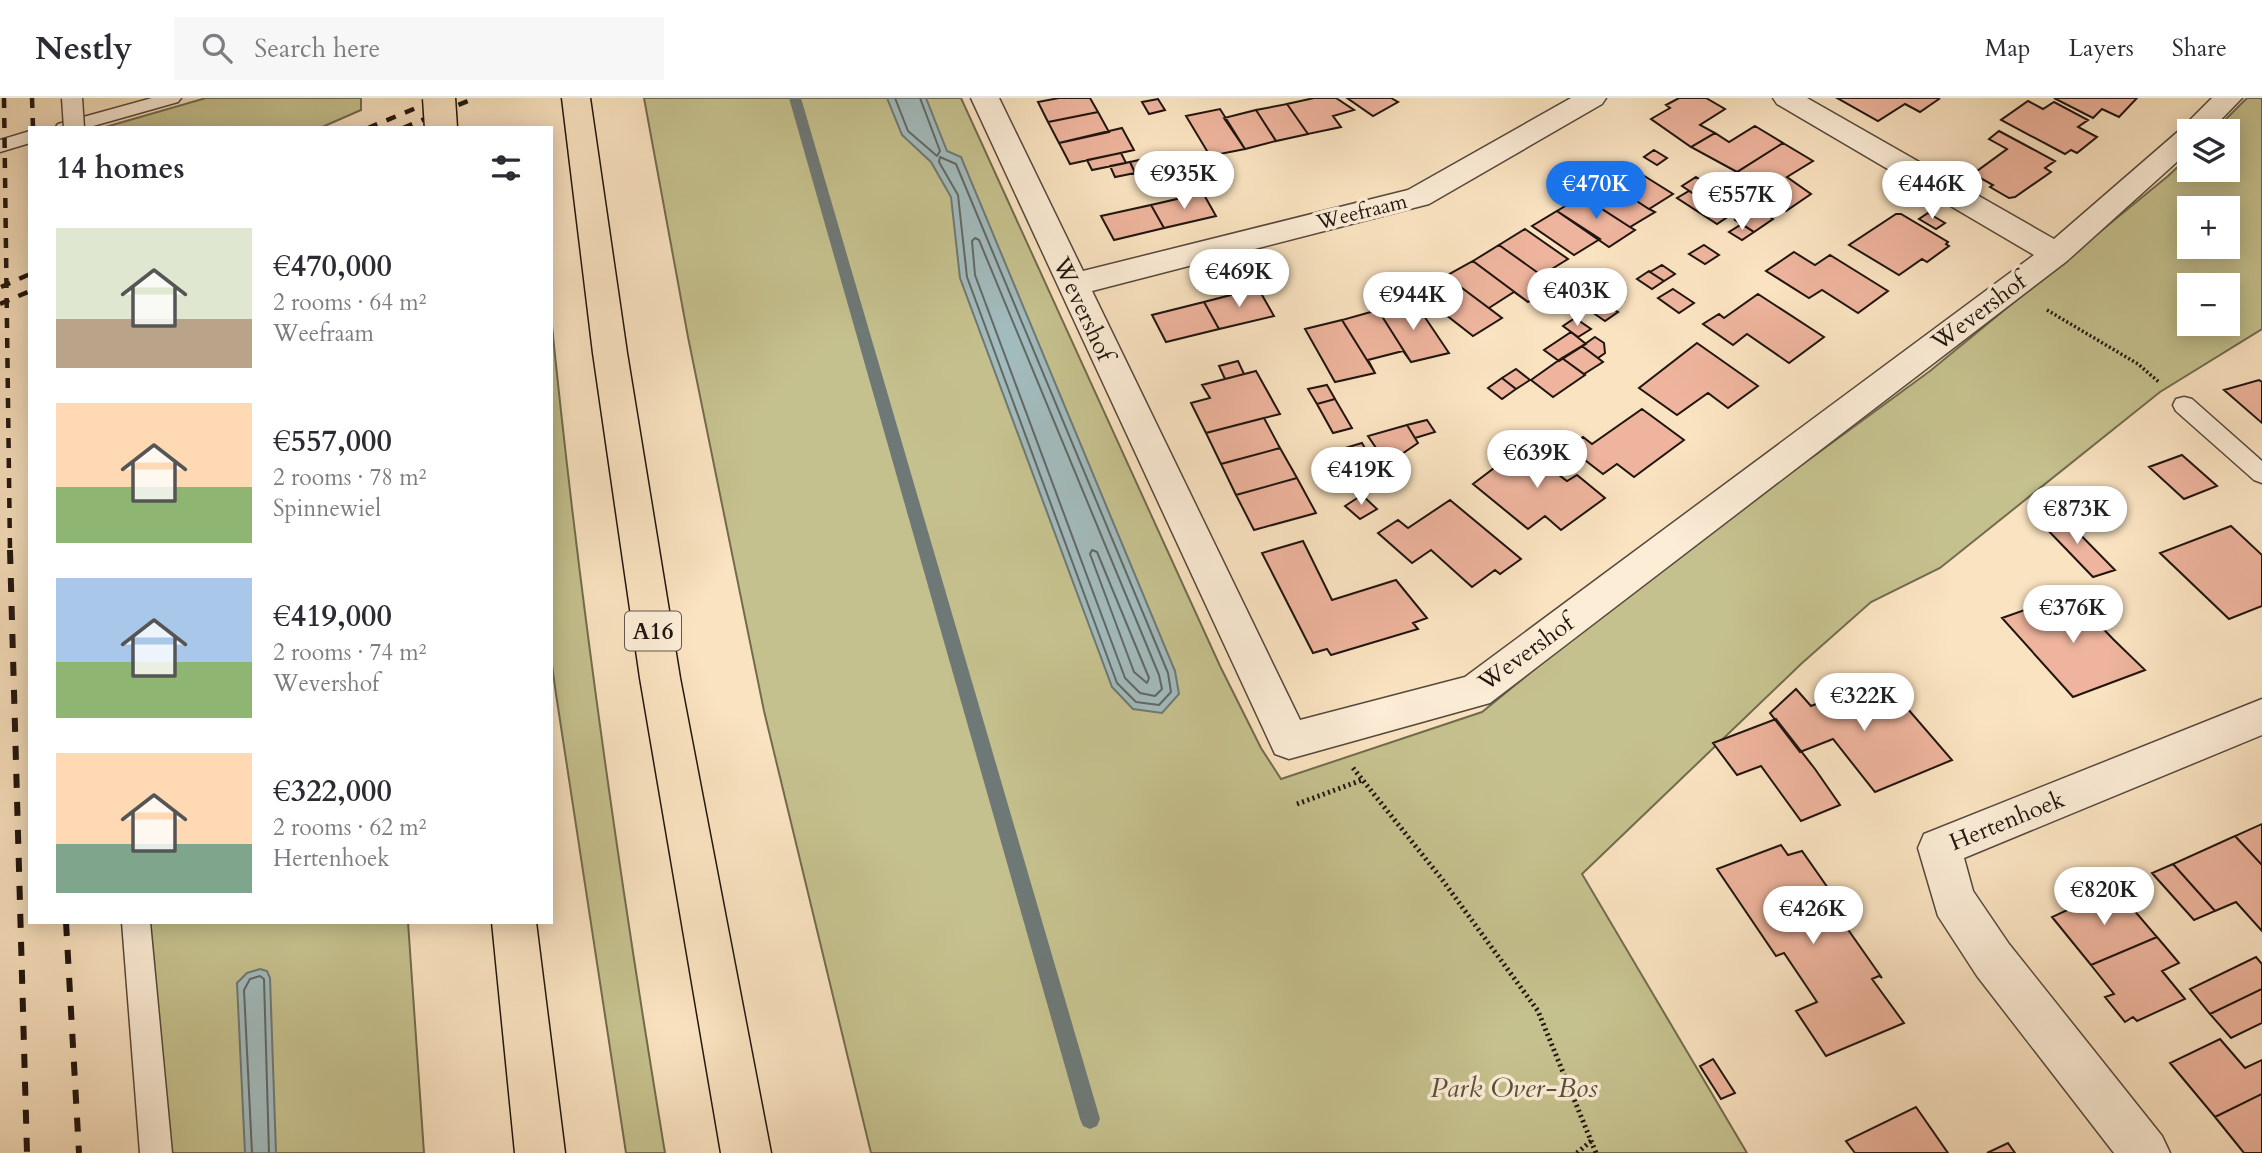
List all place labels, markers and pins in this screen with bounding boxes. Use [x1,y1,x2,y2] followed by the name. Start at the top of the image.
[1135,152,1233,211] pin: €935K
[1547,162,1645,221] pin: €470K
[1883,162,1981,221] pin: €446K
[1693,172,1791,232] pin: €557K
[1190,250,1288,309] pin: €469K
[1528,268,1626,328] pin: €403K
[1364,272,1462,332] pin: €944K
[1488,430,1586,490] pin: €639K
[1312,448,1410,507] pin: €419K
[2028,486,2126,546] pin: €873K
[2024,586,2122,645] pin: €376K
[1815,674,1913,733] pin: €322K
[2055,868,2153,927] pin: €820K
[1764,886,1862,946] pin: €426K

